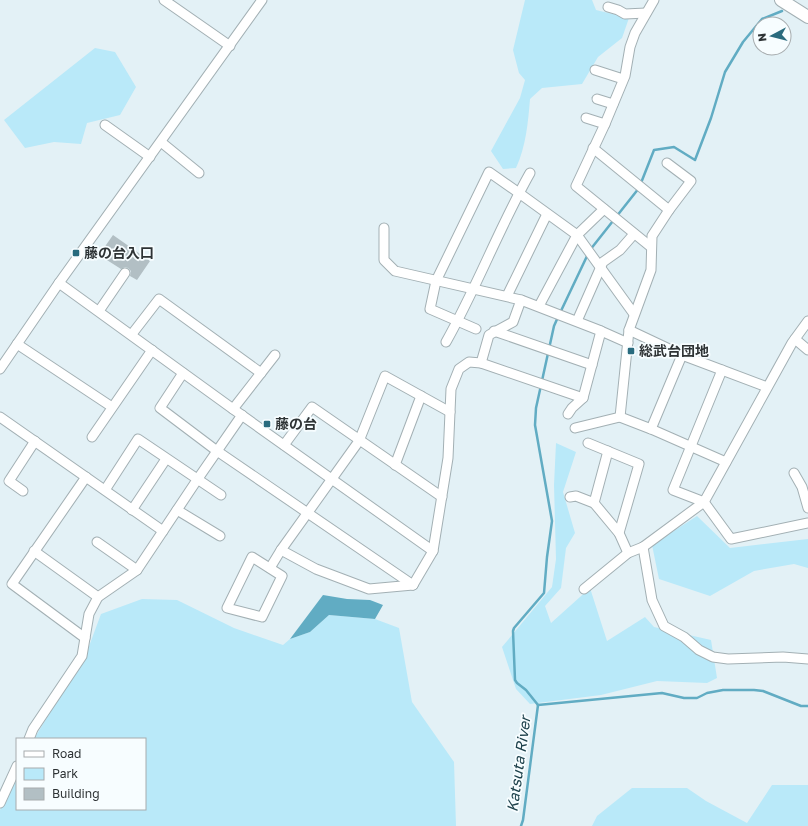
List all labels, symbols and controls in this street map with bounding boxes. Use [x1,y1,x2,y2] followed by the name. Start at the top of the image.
[752,16,792,56] north arrow
[755,32,769,42] text: N
[84,244,154,261] place label: 藤の台入口
[71,248,81,258] marker: 藤の台入口
[639,342,709,359] place label: 総武台団地
[626,346,636,356] marker: 総武台団地
[275,415,317,432] place label: 藤の台
[262,419,272,429] marker: 藤の台
[502,713,534,813] water label: Katsuta River
[16,738,146,810] legend
[52,746,81,761] text: Road
[52,766,78,781] text: Park
[52,786,100,801] text: Building

